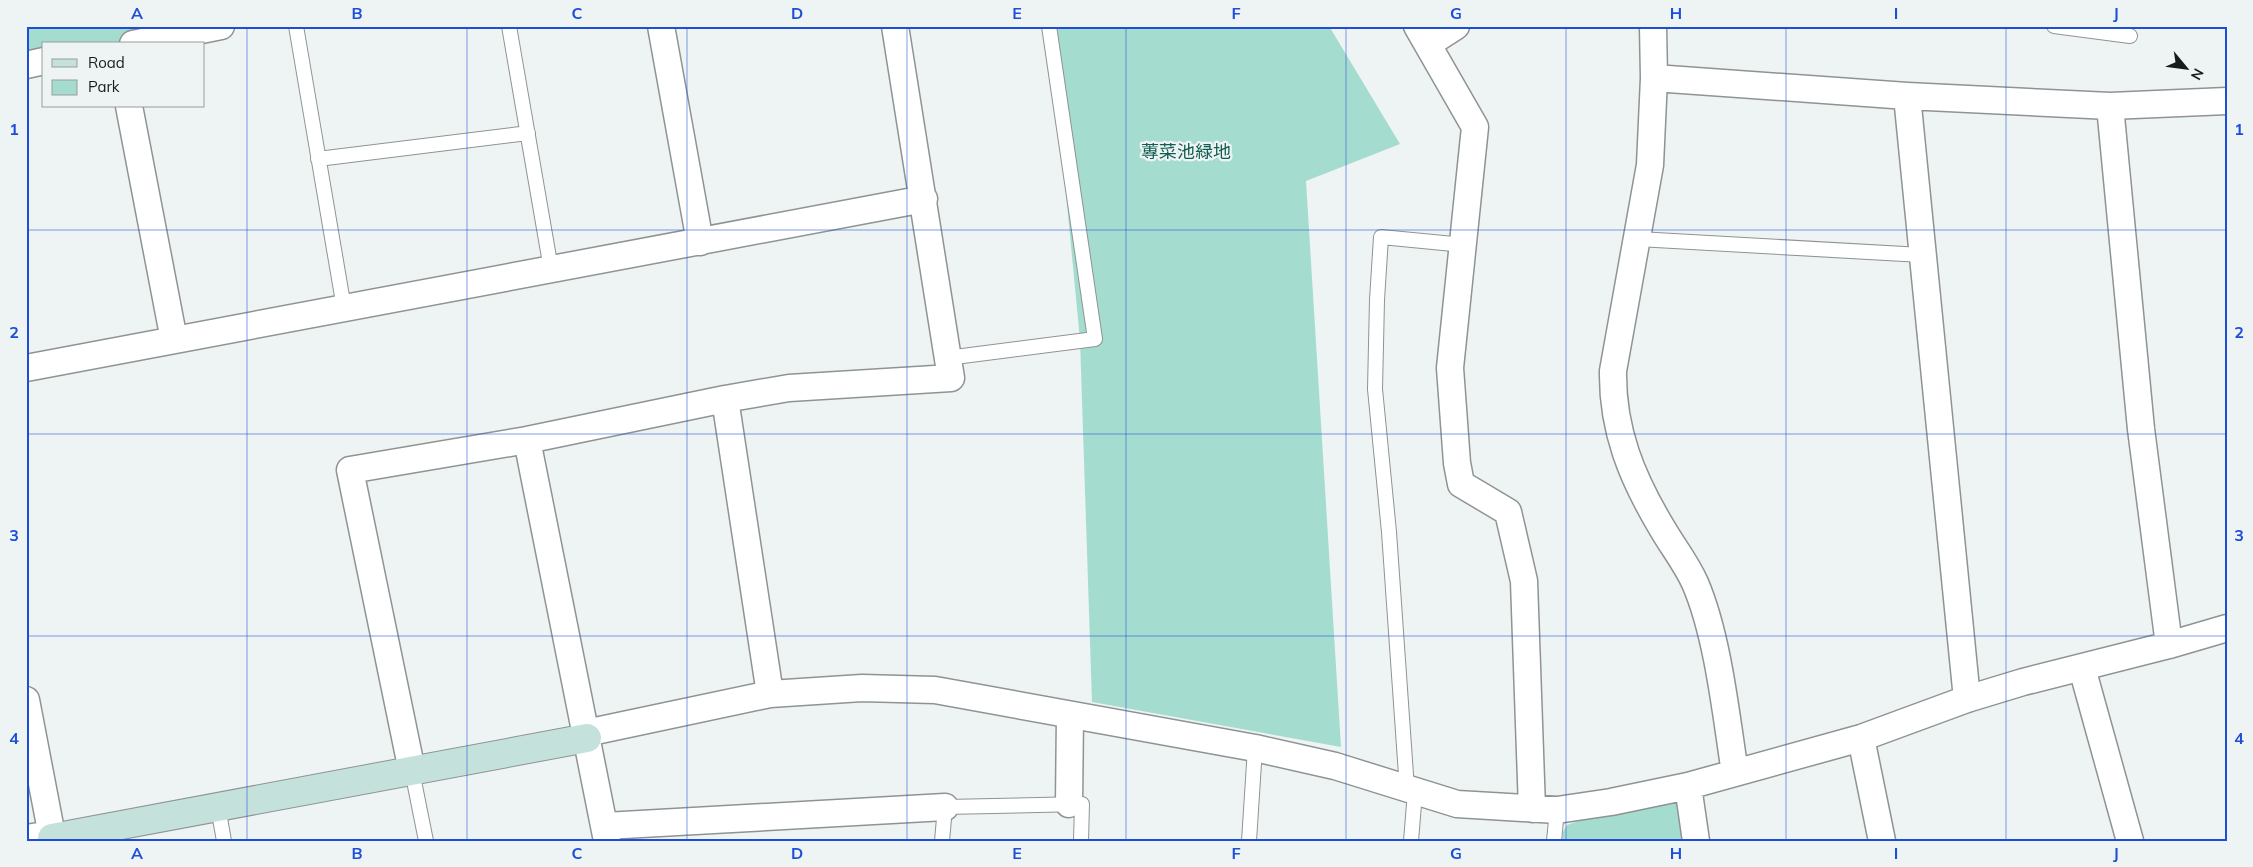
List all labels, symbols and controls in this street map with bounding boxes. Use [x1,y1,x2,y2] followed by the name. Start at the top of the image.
[131,3,143,23] text: A
[351,3,363,23] text: B
[572,3,583,23] text: C
[791,3,803,23] text: D
[1012,3,1022,23] text: E
[1231,3,1241,23] text: F
[1450,3,1462,23] text: G
[1670,3,1682,23] text: H
[1894,3,1898,23] text: I
[2113,3,2119,23] text: J
[42,42,205,108] legend
[2160,42,2210,92] north arrow
[88,53,125,72] text: Road
[2187,65,2208,83] text: N
[88,77,120,96] text: Park
[9,119,19,139] text: 1
[2234,119,2244,139] text: 1
[1141,140,1231,163] park label: 蓴菜池緑地
[9,322,19,342] text: 2
[2234,322,2244,342] text: 2
[9,525,19,545] text: 3
[2234,525,2244,545] text: 3
[9,728,19,748] text: 4
[2234,728,2244,748] text: 4
[131,843,143,863] text: A
[351,843,363,863] text: B
[572,843,583,863] text: C
[791,843,803,863] text: D
[1012,843,1022,863] text: E
[1231,843,1241,863] text: F
[1450,843,1462,863] text: G
[1670,843,1682,863] text: H
[1894,843,1898,863] text: I
[2113,843,2119,863] text: J

